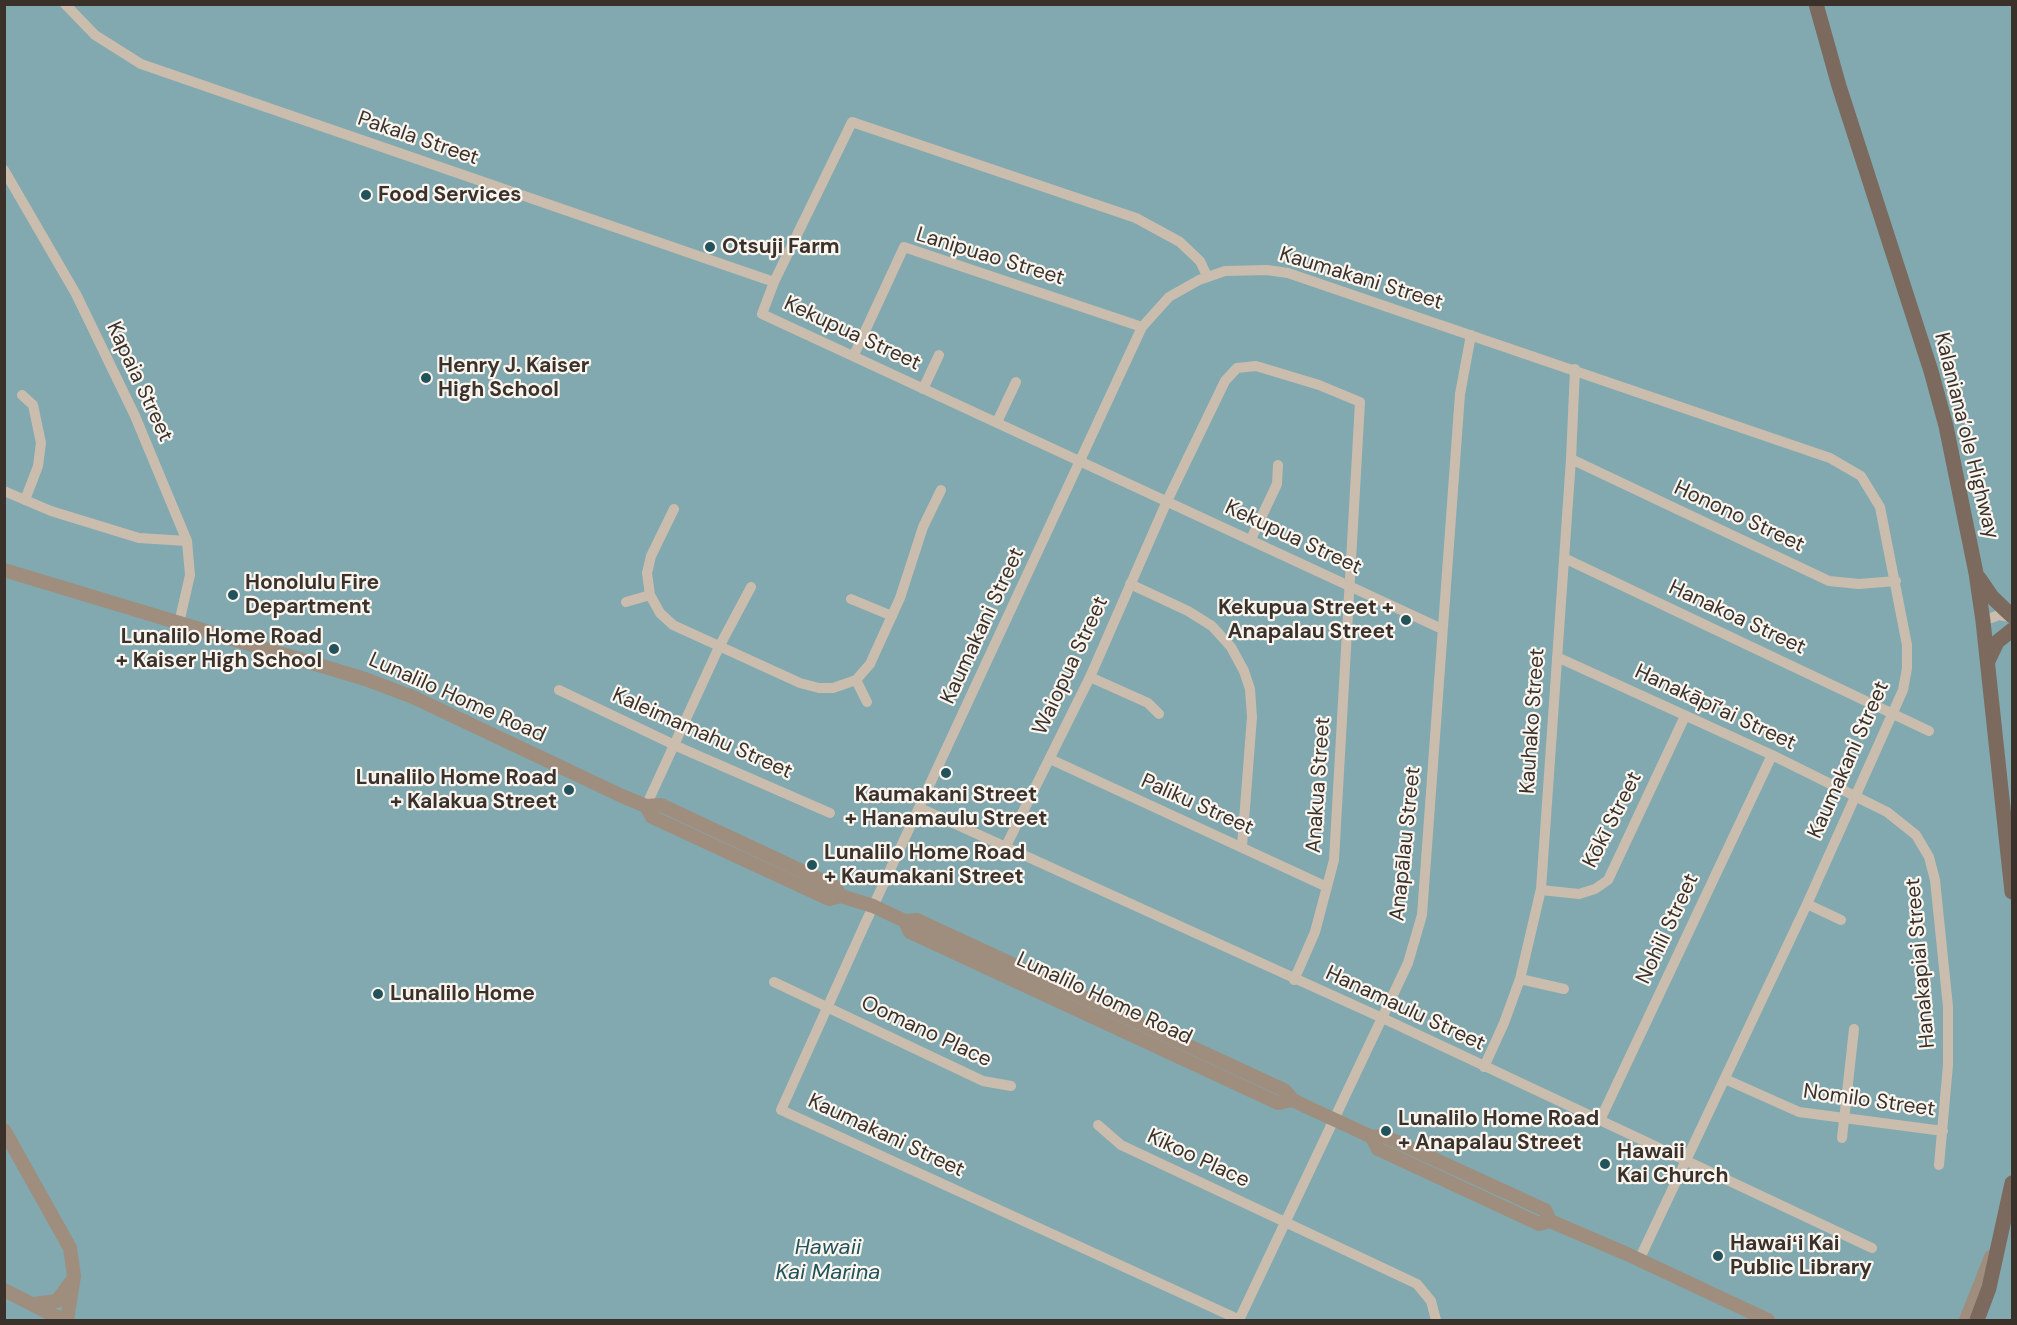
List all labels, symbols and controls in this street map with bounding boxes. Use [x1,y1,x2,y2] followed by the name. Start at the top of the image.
[354,107,482,171] street label: Pakala Street
[378,182,522,208] place label: Food Services
[359,188,373,202] marker: Food Services
[913,222,1067,292] street label: Lanipuao Street
[722,234,840,260] place label: Otsuji Farm
[703,240,717,254] marker: Otsuji Farm
[1276,242,1446,316] street label: Kaumakani Street
[780,291,924,377] street label: Kekupua Street
[100,318,178,446] street label: Kapaia Street
[1928,330,2004,542] street label: Kalaniana’ole Highway
[438,353,589,403] place label: Henry J. Kaiser High School
[419,371,433,385] marker: Henry J. Kaiser High School
[1670,476,1808,558] street label: Honono Street
[1221,495,1365,581] street label: Kekupua Street
[936,544,1030,708] street label: Kaumakani Street
[245,570,379,620] place label: Honolulu Fire Department
[1665,575,1809,661] street label: Hanakoa Street
[226,588,240,602] marker: Honolulu Fire Department
[1028,593,1114,739] street label: Waiopua Street
[1218,595,1394,645] place label: Kekupua Street + Anapalau Street
[1399,613,1413,627] marker: Kekupua Street + Anapalau Street
[116,624,322,674] place label: Lunalilo Home Road + Kaiser High School
[327,642,341,656] marker: Lunalilo Home Road + Kaiser High School
[1515,647,1551,795] street label: Kauhako Street
[365,648,549,748] street label: Lunalilo Home Road
[1630,660,1800,756] street label: Hanakāpī‘ai Street
[1803,677,1895,843] street label: Kaumakani Street
[608,683,796,785] street label: Kaleimamahu Street
[1302,716,1336,854] street label: Anakua Street
[356,765,557,815] place label: Lunalilo Home Road + Kalakua Street
[1385,765,1427,923] street label: Anapālau Street
[939,766,953,780] marker: Kaumakani Street + Hanamaulu Street
[1578,768,1648,872] street label: Kōkī Street
[1137,769,1257,841] street label: Paliku Street
[845,782,1047,832] place label: Kaumakani Street + Hanamaulu Street
[562,783,576,797] marker: Lunalilo Home Road + Kalakua Street
[824,840,1025,890] place label: Lunalilo Home Road + Kaumakani Street
[805,858,819,872] marker: Lunalilo Home Road + Kaumakani Street
[1631,870,1705,988] street label: Nohili Street
[1901,877,1941,1049] street label: Hanakapiai Street
[1012,947,1196,1051] street label: Lunalilo Home Road
[1321,961,1489,1057] street label: Hanamaulu Street
[390,981,535,1007] place label: Lunalilo Home
[371,987,385,1001] marker: Lunalilo Home
[857,991,995,1073] street label: Oomano Place
[1801,1079,1937,1123] street label: Nomilo Street
[804,1089,968,1183] street label: Kaumakani Street
[1398,1106,1599,1156] place label: Lunalilo Home Road + Anapalau Street
[1143,1124,1253,1194] street label: Kikoo Place
[1379,1124,1393,1138] marker: Lunalilo Home Road + Anapalau Street
[1617,1139,1729,1189] place label: Hawaii Kai Church
[1598,1157,1612,1171] marker: Hawaii Kai Church
[1730,1231,1872,1281] place label: Hawaiʻi Kai Public Library
[775,1235,881,1286] water label: Hawaii Kai Marina
[1711,1249,1725,1263] marker: Hawaiʻi Kai Public Library

